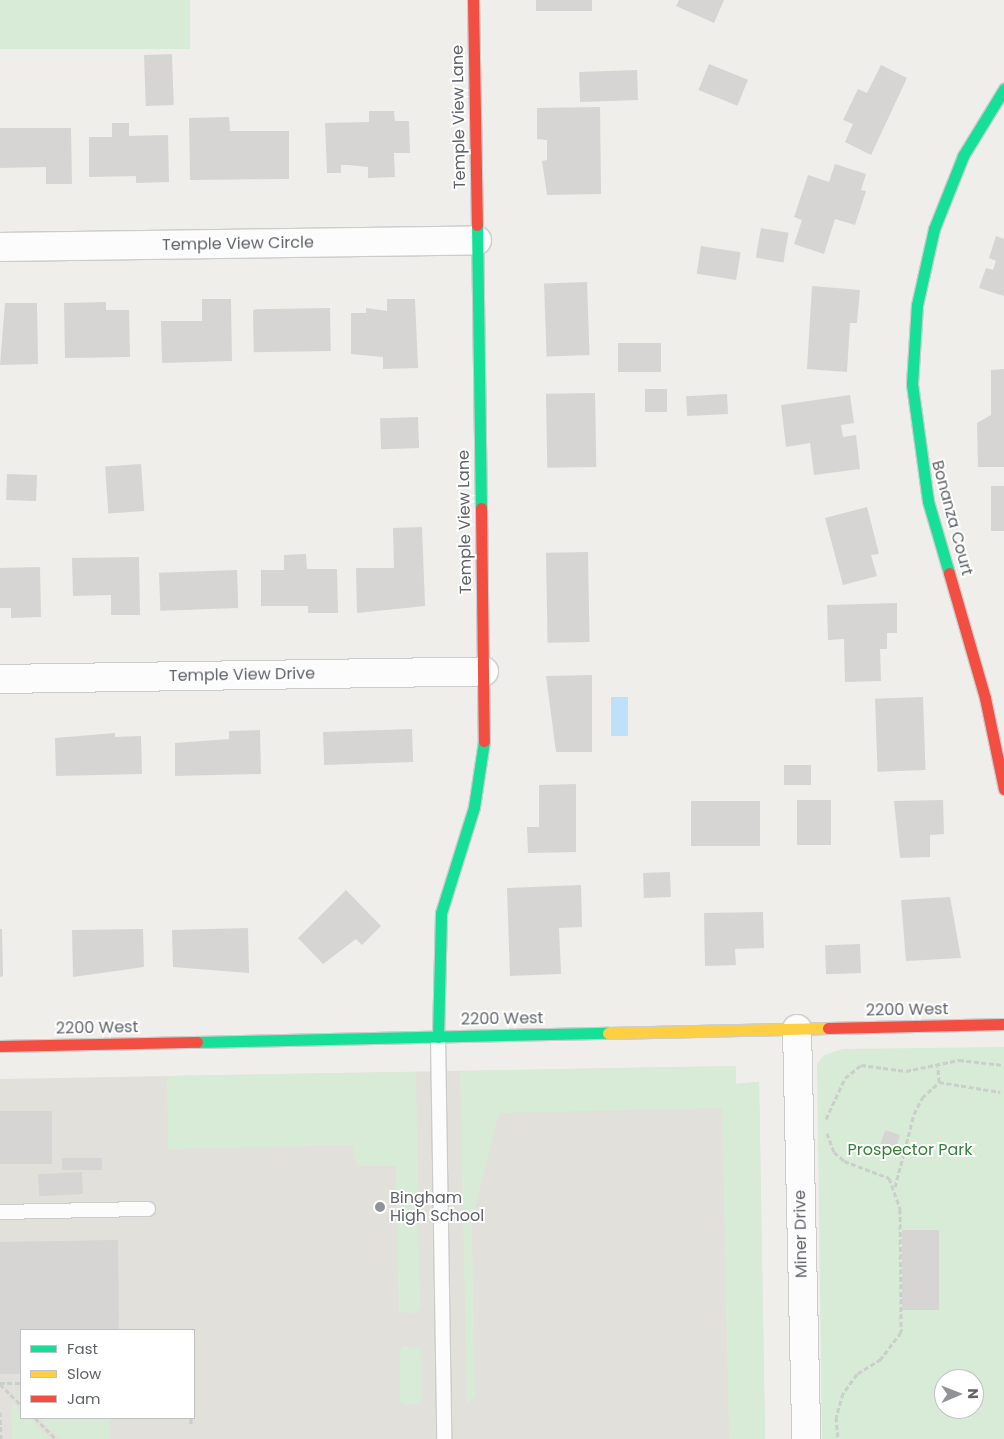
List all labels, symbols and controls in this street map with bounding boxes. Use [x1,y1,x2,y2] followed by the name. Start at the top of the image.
[448,45,470,189] street label: Temple View Lane
[162,233,314,255] street label: Temple View Circle
[454,450,476,594] street label: Temple View Lane
[927,458,977,578] street label: Bonanza Court
[169,664,315,686] street label: Temple View Drive
[866,1000,948,1020] street label: 2200 West
[461,1009,543,1029] street label: 2200 West
[56,1018,138,1038] street label: 2200 West
[848,1140,972,1160] park label: Prospector Park
[390,1188,484,1226] place label: Bingham High School
[791,1190,811,1278] street label: Miner Drive
[374,1201,386,1213] marker: Bingham High School
[20,1329,195,1419] legend
[67,1338,98,1359] text: Fast
[67,1363,101,1384] text: Slow
[934,1369,984,1419] north arrow
[67,1388,101,1409] text: Jam
[963,1388,983,1399] text: N

